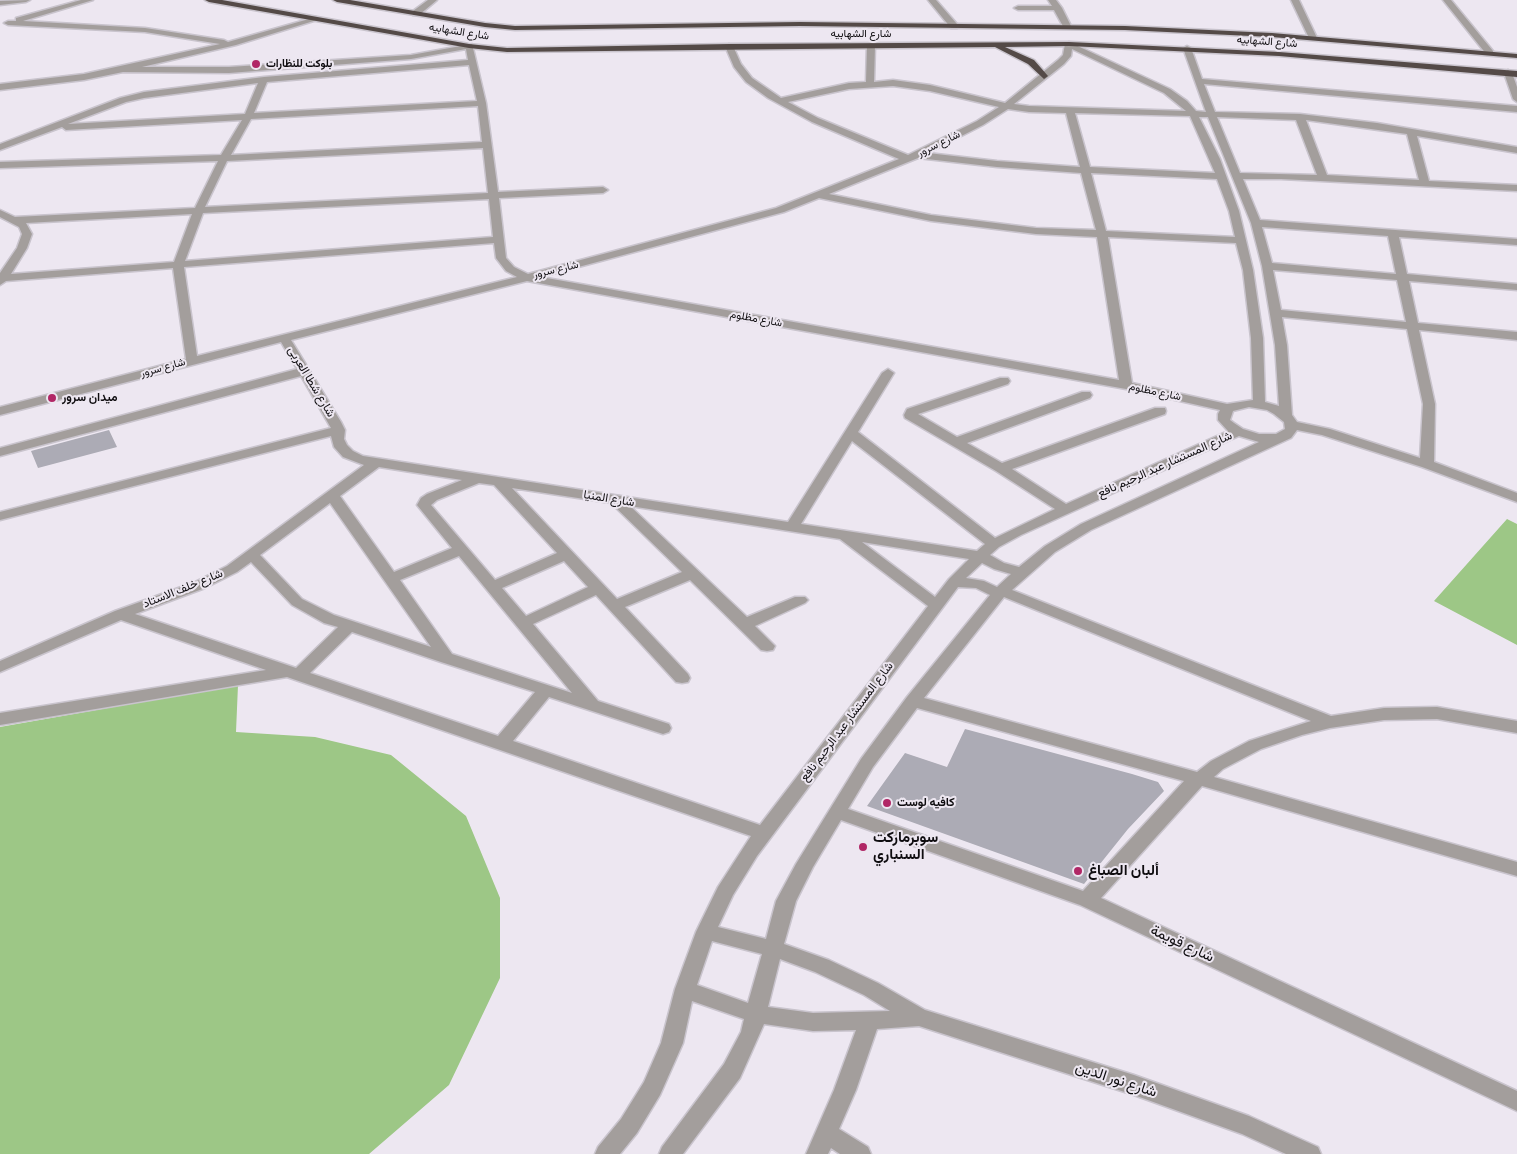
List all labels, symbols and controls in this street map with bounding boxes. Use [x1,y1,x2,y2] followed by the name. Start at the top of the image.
[428,21,490,43] street label: شارع الشهابيه
[831,27,891,41] street label: شارع الشهابيه
[1236,33,1298,51] street label: شارع الشهابيه
[266,57,332,71] place label: بلوكت للنظارات
[250,58,262,70] marker: بلوكت للنظارات
[915,128,963,160] street label: شارع سرور
[532,258,580,282] street label: شارع سرور
[729,308,783,330] street label: شارع مظلوم
[284,344,338,420] street label: شارع شطا العربى
[139,356,187,380] street label: شارع سرور
[1128,380,1182,404] street label: شارع مظلوم
[62,391,118,405] place label: ميدان سرور
[46,392,58,404] marker: ميدان سرور
[1096,429,1234,501] street label: شارع المستشار عبد الرحيم نافع
[582,488,636,510] street label: شارع المنيا
[141,566,225,612] street label: شارع خلف الاستاد
[797,660,897,784] street label: شارع المستشار عبد الرحيم نافع
[897,796,955,810] place label: كافيه لوست
[881,797,893,809] marker: كافيه لوست
[873,829,938,864] place label: سوبرماركت السنباري
[857,841,869,853] marker: سوبرماركت السنباري
[1088,862,1159,880] place label: ألبان الصباغ
[1072,865,1084,877] marker: ألبان الصباغ
[1147,921,1217,967] street label: شارع قويمة
[1073,1058,1159,1102] street label: شارع نور الدين

